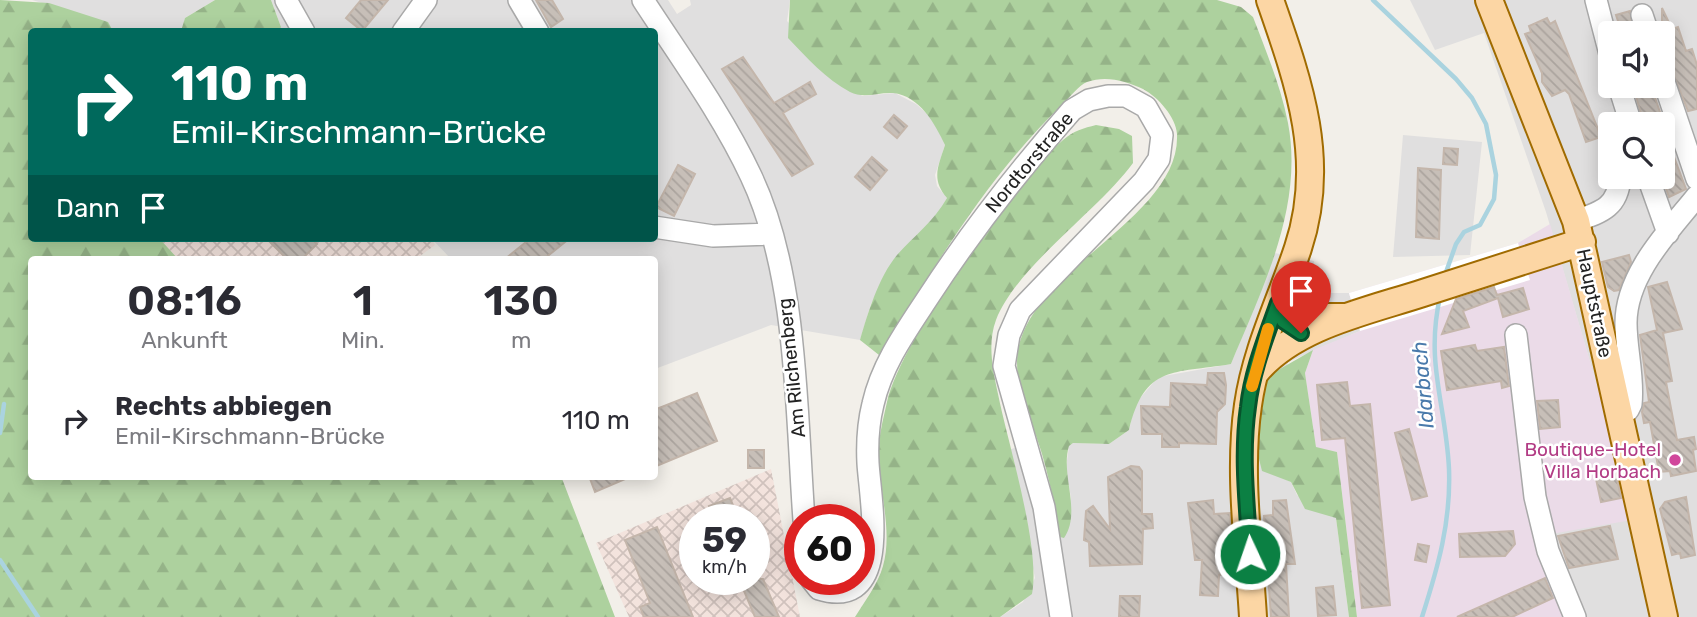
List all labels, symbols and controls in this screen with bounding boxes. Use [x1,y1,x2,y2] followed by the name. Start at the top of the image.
[1598,21,1675,189] map controls
[1598,21,1675,98] button: sound
[171,54,308,112] text: 110 m
[56,56,147,147] icon: right
[981,107,1078,217] street label: Nordtorstraße
[1598,112,1675,189] button: search
[171,113,547,151] text: Emil-Kirschmann-Brücke
[134,189,172,227] icon: arrive
[56,193,120,224] text: Dann
[1572,247,1617,360] street label: Hauptstraße
[1271,261,1331,333] pin
[1282,272,1320,310] icon: arrive
[127,276,242,326] text: 08:16
[353,276,373,326] text: 1
[484,276,559,326] text: 130
[773,297,810,439] street label: Am Rilchenberg
[141,326,228,354] text: Ankunft
[341,326,385,354] text: Min.
[511,326,531,354] text: m
[1406,340,1439,430] water label: Idarbach
[115,391,332,422] text: Rechts abbiegen
[56,402,94,440] icon: right
[562,405,630,436] text: 110 m
[115,422,385,450] text: Emil-Kirschmann-Brücke
[1524,438,1661,483] place label: Boutique-Hotel Villa Horbach
[1667,452,1683,468] marker: Boutique-Hotel Villa Horbach
[784,504,875,595] speed limit sign: 60
[1213,517,1287,591] position arrow
[702,519,747,561] text: 59
[702,556,747,578] text: km/h

